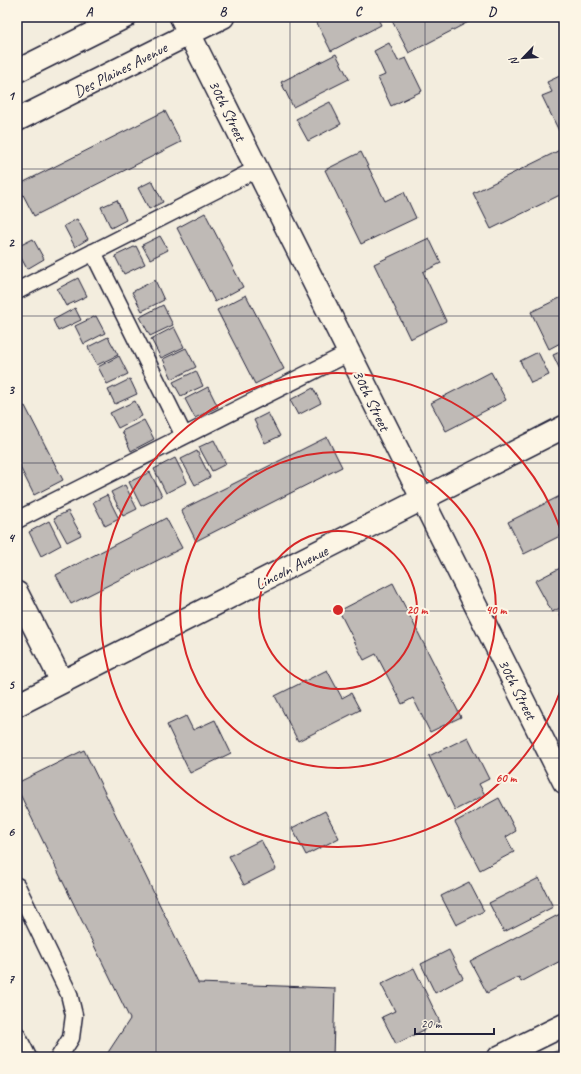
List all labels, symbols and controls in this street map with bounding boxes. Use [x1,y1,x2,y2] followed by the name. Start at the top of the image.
[86,4,94,20] text: A
[220,4,228,20] text: B
[355,4,363,20] text: C
[488,4,497,20] text: D
[70,37,172,102] street label: Des Plaines Avenue
[503,38,543,78] north arrow
[505,54,522,68] text: N
[204,77,251,146] street label: 30th Street
[8,88,16,104] text: 1
[8,235,15,251] text: 2
[348,367,395,436] street label: 30th Street
[8,382,15,398] text: 3
[8,530,16,546] text: 4
[252,540,333,595] street label: Lincoln Avenue
[407,602,428,618] text: 20 m
[486,602,507,618] text: 40 m
[331,603,345,617] centre of rings
[493,656,542,725] street label: 30th Street
[8,677,15,693] text: 5
[496,770,518,786] text: 60 m
[8,824,15,840] text: 6
[8,971,15,987] text: 7
[415,1010,494,1036] scale bar
[421,1016,443,1032] text: 20 m

